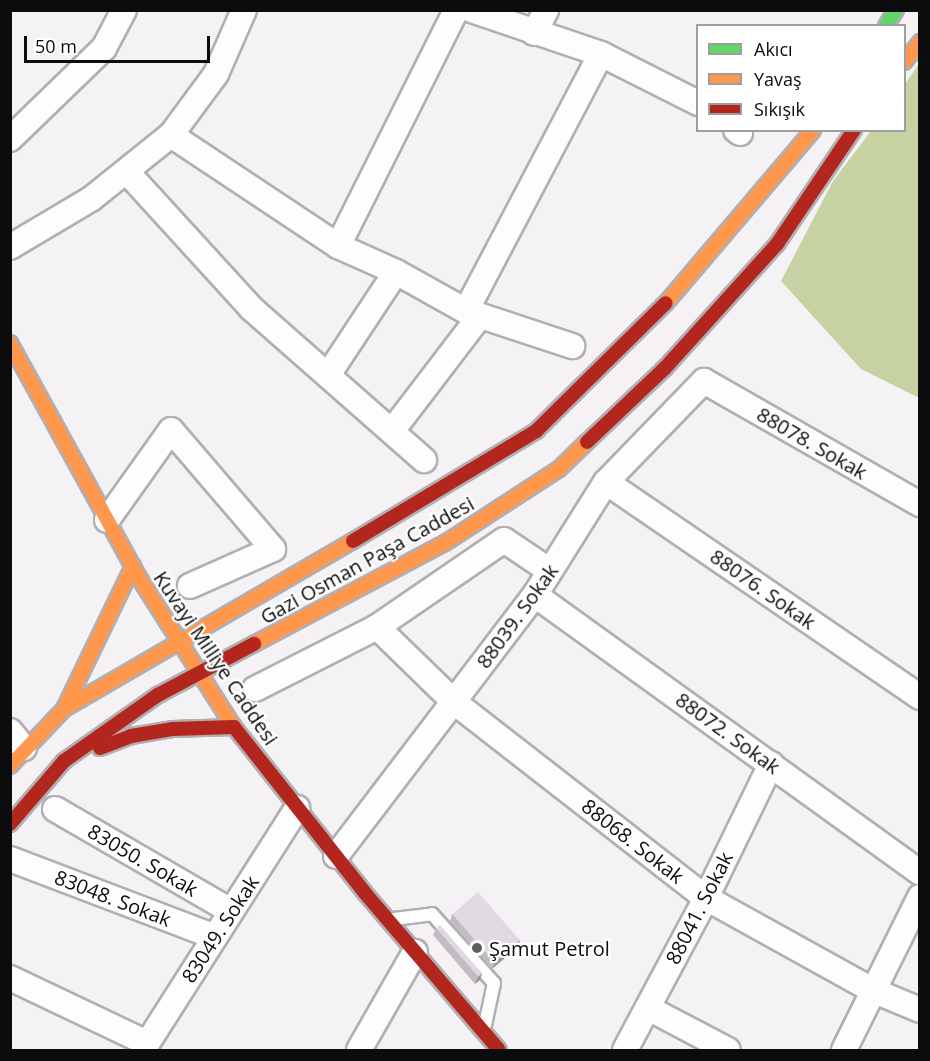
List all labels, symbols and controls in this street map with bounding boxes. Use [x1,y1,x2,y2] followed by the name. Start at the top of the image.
[27,24,213,62] scale bar
[696,24,906,132] legend
[35,34,77,58] text: 50 m
[754,37,793,61] text: Akıcı
[754,67,802,91] text: Yavaş
[754,97,805,121] text: Sıkışık
[753,402,871,484] street label: 88078. Sokak
[256,491,478,629] street label: Gazi Osman Paşa Caddesi
[706,544,820,634] street label: 88076. Sokak
[471,559,563,673] street label: 88039. Sokak
[149,567,283,749] street label: Kuvayi Milliye Caddesi
[671,687,785,779] street label: 88072. Sokak
[577,794,689,888] street label: 88068. Sokak
[84,819,202,901] street label: 83050. Sokak
[660,848,738,968] street label: 88041. Sokak
[51,865,175,931] street label: 83048. Sokak
[177,871,263,987] street label: 83049. Sokak
[489,936,610,960] place label: Şamut Petrol
[470,941,484,955] marker: Şamut Petrol

